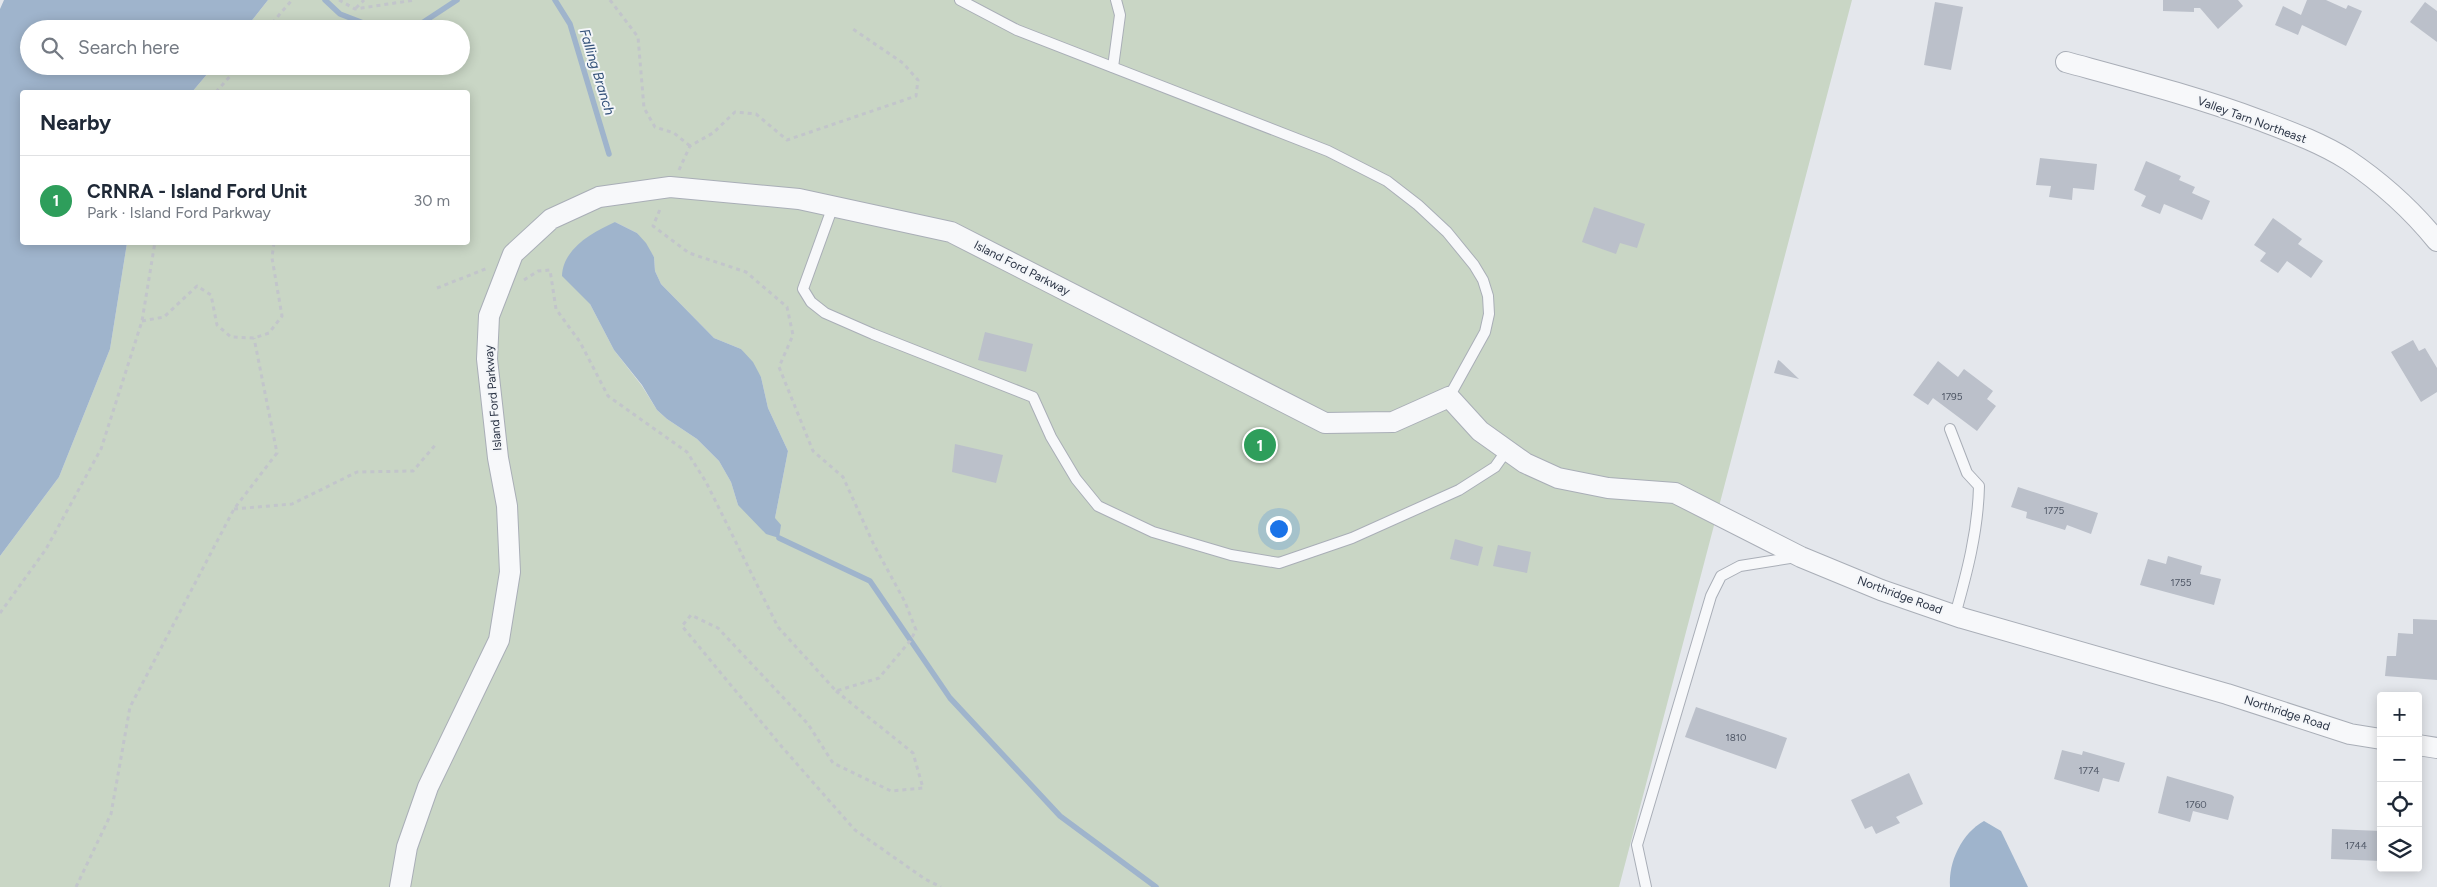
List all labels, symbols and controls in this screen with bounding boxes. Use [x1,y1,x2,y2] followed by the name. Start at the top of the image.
[20,20,470,75] search box
[576,27,618,117] water label: Falling Branch
[38,34,66,62] icon: search
[78,36,180,59] text: Search here
[2196,94,2309,146] street label: Valley Tarn Northeast
[40,110,111,135] text: Nearby
[87,180,307,203] text: CRNRA - Island Ford Unit
[53,191,59,210] text: 1
[413,191,450,210] text: 30 m
[87,203,271,222] text: Park · Island Ford Parkway
[972,238,1073,299] street label: Island Ford Parkway
[481,344,505,452] street label: Island Ford Parkway
[1942,390,1963,403] house number: 1795
[1244,426,1276,464] pin: 1
[2044,504,2065,517] house number: 1775
[1266,516,1292,542] your location
[1856,573,1944,617] street label: Northridge Road
[2171,576,2192,589] house number: 1755
[2242,692,2332,734] street label: Northridge Road
[2377,692,2422,872] map controls
[2377,692,2422,737] button: +
[1726,731,1746,744] house number: 1810
[2377,737,2422,782] button: −
[2078,764,2100,777] house number: 1774
[2377,782,2422,827] button: locate
[2185,798,2207,811] house number: 1760
[2377,827,2422,872] button: layers
[2345,839,2367,852] house number: 1744

